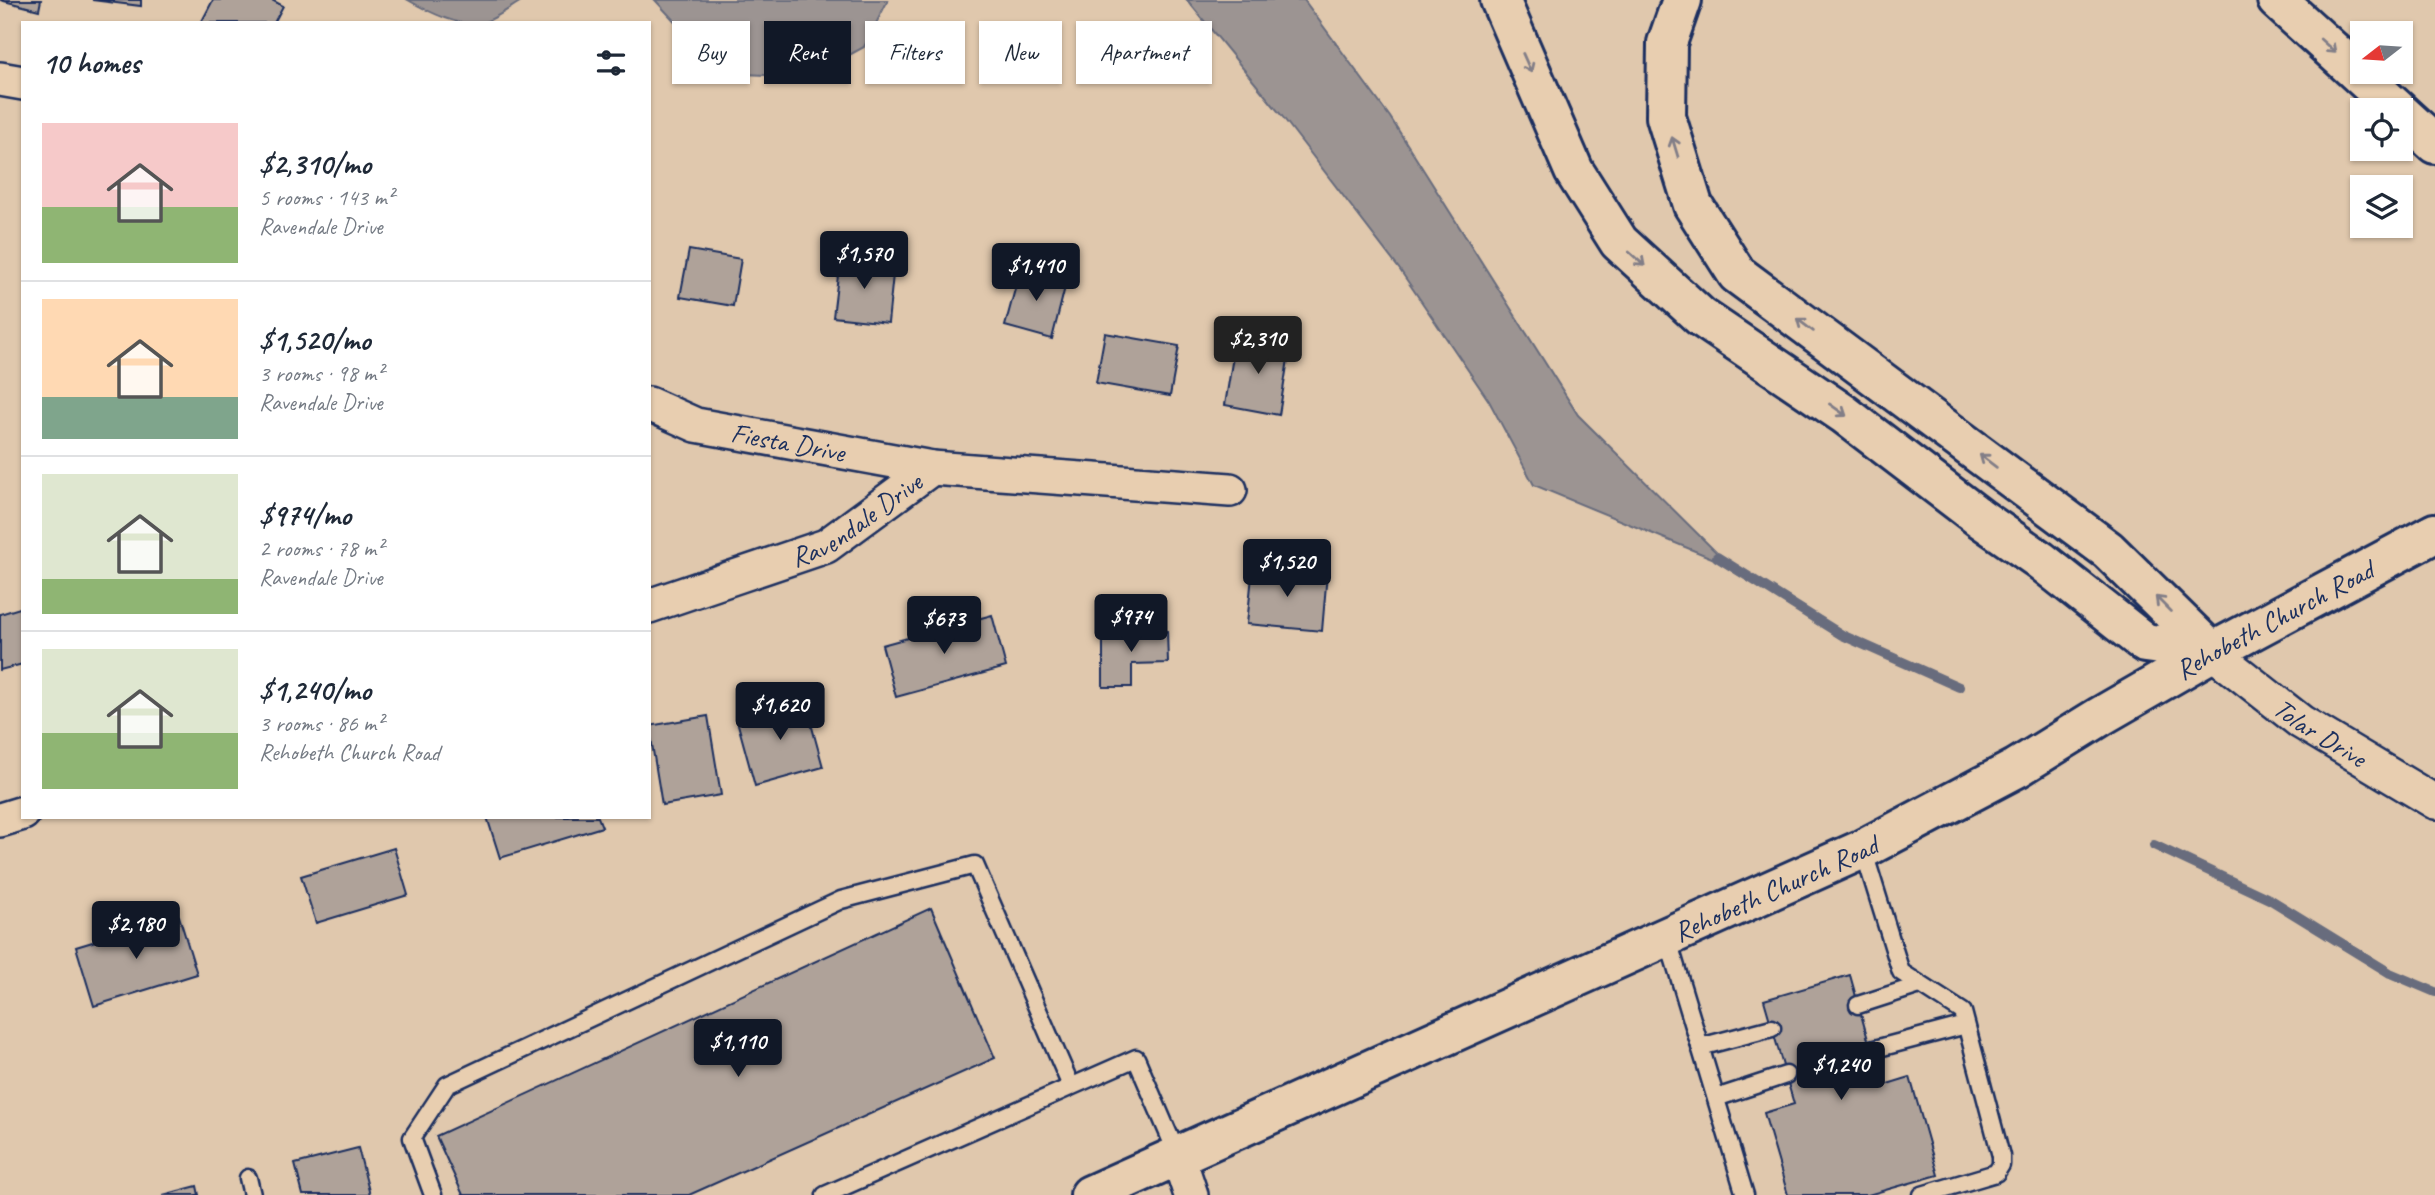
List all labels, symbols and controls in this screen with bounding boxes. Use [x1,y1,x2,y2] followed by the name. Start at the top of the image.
[672,21,750,84] chip: Buy
[764,21,851,84] chip: Rent
[865,21,965,84] chip: Filters
[979,21,1062,84] chip: New
[1076,21,1212,84] chip: Apartment
[2350,21,2413,84] north arrow
[2350,21,2413,238] map controls
[2319,38,2337,54] one-way arrow
[42,44,140,82] text: 10 homes
[592,44,630,82] icon: filters
[1521,51,1534,73] one-way arrow
[2350,98,2413,161] button: locate
[1667,136,1680,158] one-way arrow
[259,145,371,183] text: $2,310/mo
[98,151,182,235] icon: home
[2350,175,2413,238] button: layers
[259,183,394,212] text: 5 rooms · 143 m²
[259,212,383,241] text: Ravendale Drive
[807,232,921,291] pin: $1,570
[836,239,892,268] text: $1,570
[979,244,1093,303] pin: $1,410
[1008,251,1064,280] text: $1,410
[1628,251,1646,267] one-way arrow
[1201,316,1315,376] pin: $2,310
[1796,318,1815,332] one-way arrow
[259,321,370,359] text: $1,520/mo
[1230,324,1286,353] text: $2,310
[98,327,182,411] icon: home
[259,359,383,388] text: 3 rooms · 98 m²
[259,388,383,417] text: Ravendale Drive
[1828,403,1847,417] one-way arrow
[728,414,849,470] street label: Fiesta Drive
[1979,453,1997,468] one-way arrow
[786,463,930,574] street label: Ravendale Drive
[259,496,351,534] text: $974/mo
[98,502,182,586] icon: home
[259,534,383,563] text: 2 rooms · 78 m²
[1230,540,1344,599] pin: $1,520
[1259,547,1315,576] text: $1,520
[2169,550,2383,687] street label: Rehobeth Church Road
[259,563,383,592] text: Ravendale Drive
[1090,594,1172,654] pin: $974
[903,596,985,656] pin: $673
[2155,596,2172,613] one-way arrow
[1110,602,1152,631] text: $974
[923,604,965,633] text: $673
[259,671,371,709] text: $1,240/mo
[98,677,182,761] icon: home
[723,682,837,742] pin: $1,620
[752,690,808,719] text: $1,620
[2267,690,2374,776] street label: Tolar Drive
[259,709,383,738] text: 3 rooms · 86 m²
[259,738,440,767] text: Rehobeth Church Road
[1668,825,1887,949] street label: Rehobeth Church Road
[79,902,193,961] pin: $2,180
[108,909,164,938] text: $2,180
[681,1020,795,1079] pin: $1,110
[710,1027,766,1056] text: $1,110
[1784,1042,1898,1102] pin: $1,240
[1813,1050,1869,1079] text: $1,240

